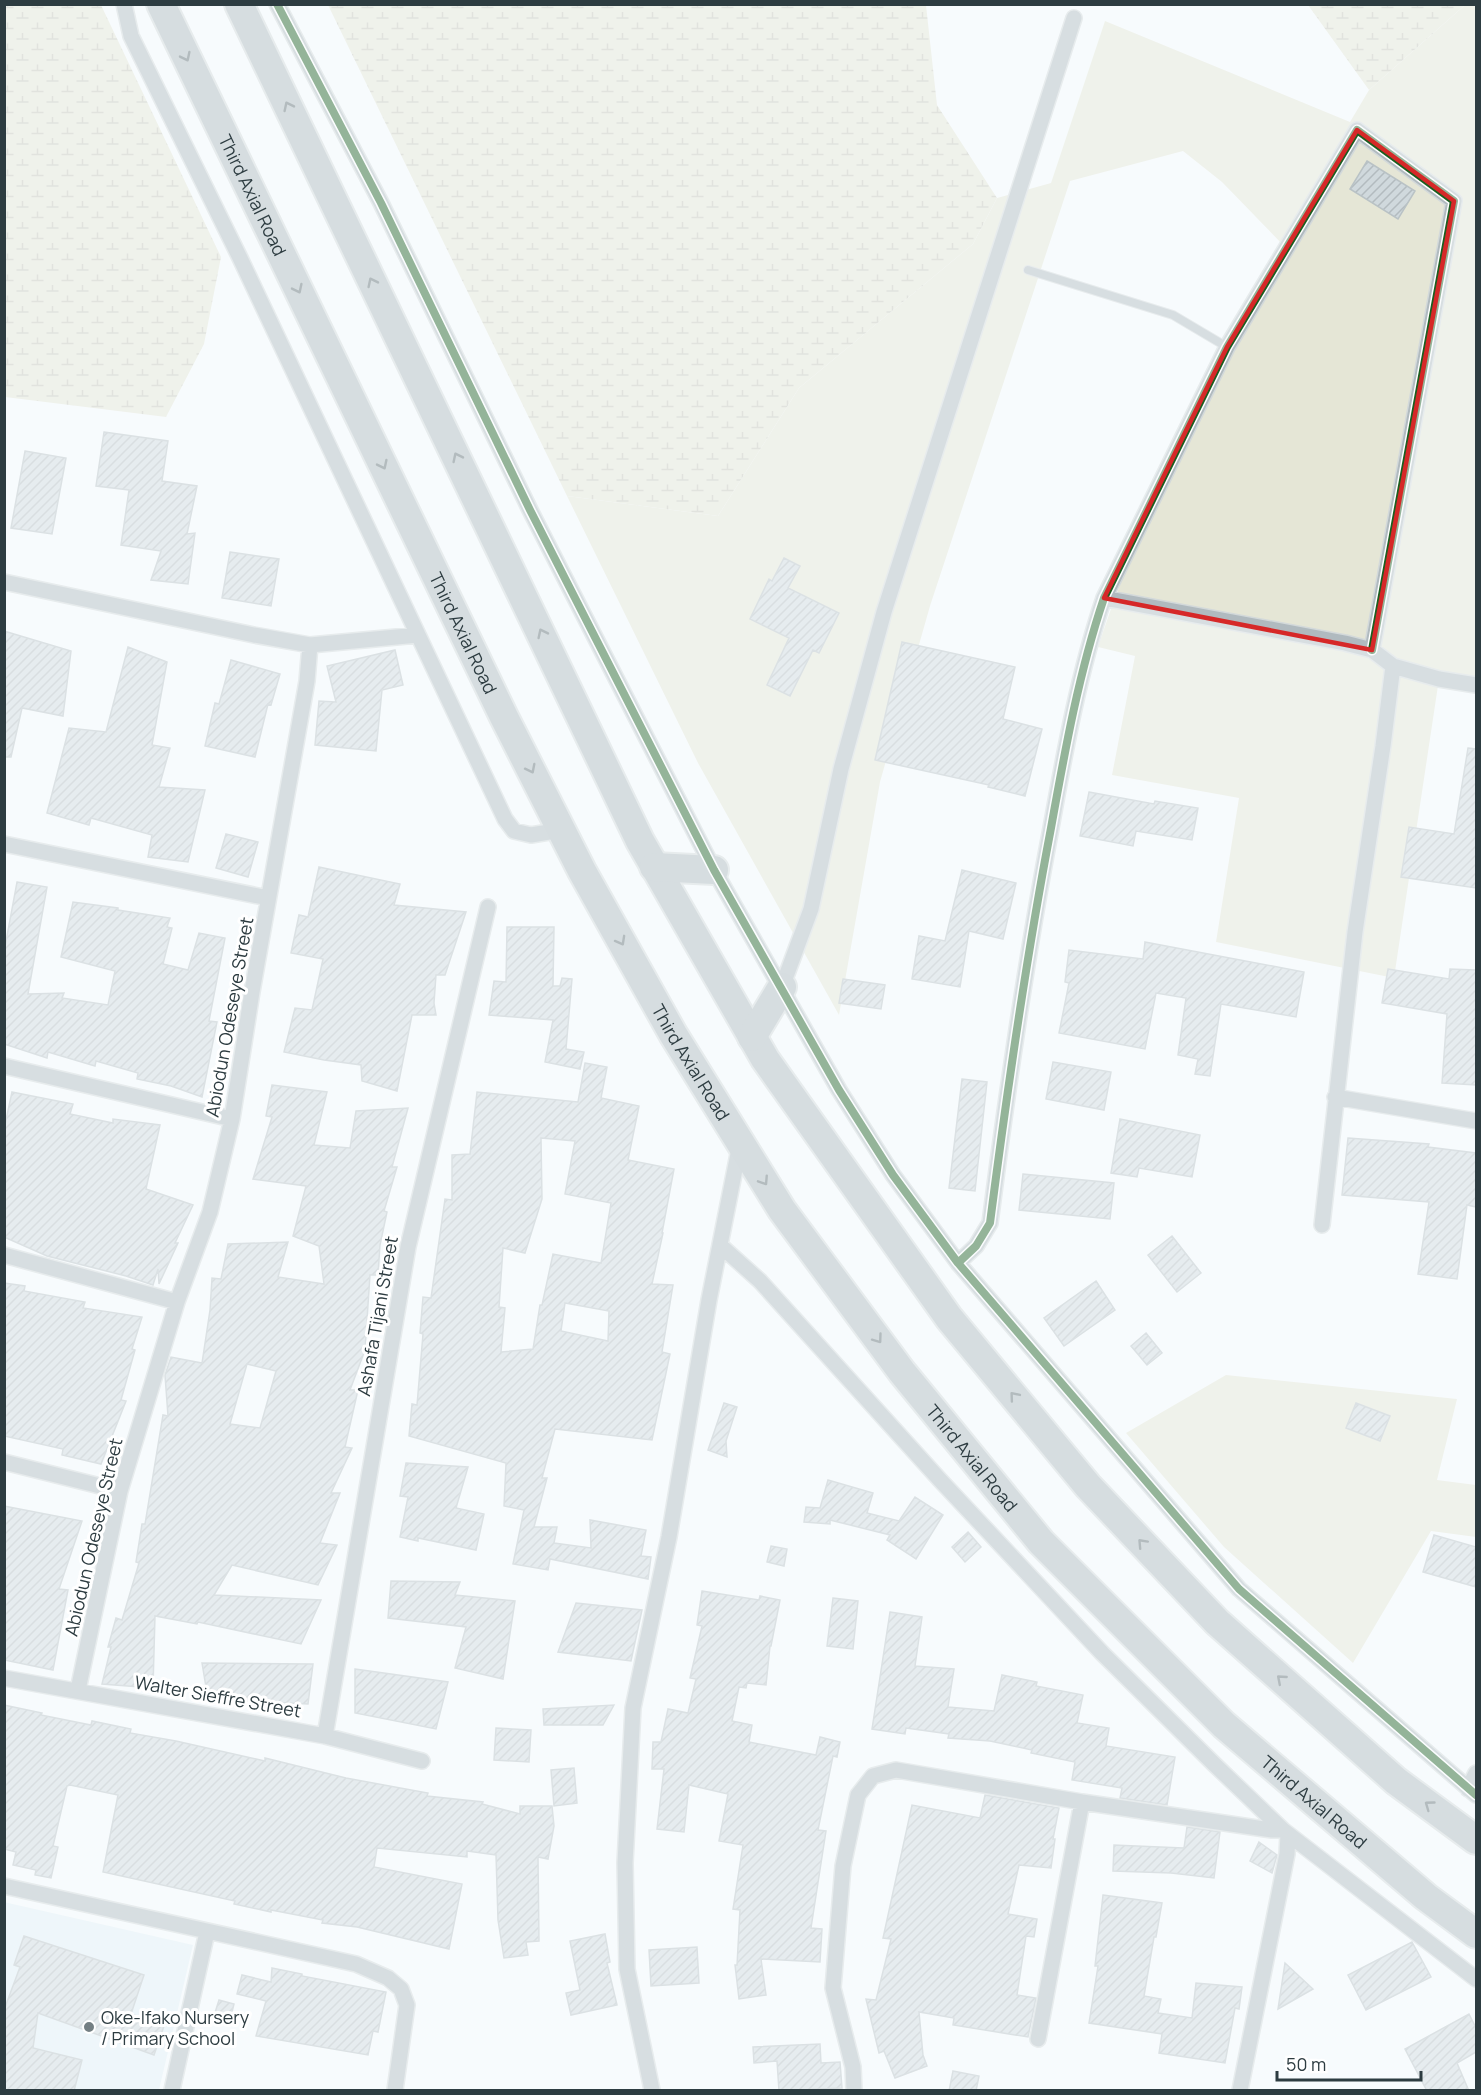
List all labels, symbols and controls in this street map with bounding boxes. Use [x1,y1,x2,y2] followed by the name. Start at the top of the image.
[179,51,190,62] one-way arrow
[283,102,295,113] one-way arrow
[214,130,292,260] street label: Third Axial Road
[368,277,380,288] one-way arrow
[291,283,303,294] one-way arrow
[452,453,464,464] one-way arrow
[376,459,387,470] one-way arrow
[424,568,503,698] street label: Third Axial Road
[537,629,549,640] one-way arrow
[523,762,535,773] one-way arrow
[200,915,258,1119] street label: Abiodun Odeseye Street
[614,935,625,946] one-way arrow
[647,1000,736,1125] street label: Third Axial Road
[756,1175,768,1185] one-way arrow
[351,1234,403,1398] street label: Ashafa Tijani Street
[870,1333,881,1344] one-way arrow
[1010,1392,1021,1403] one-way arrow
[921,1399,1023,1516] street label: Third Axial Road
[59,1436,127,1638] street label: Abiodun Odeseye Street
[1138,1539,1149,1549] one-way arrow
[133,1670,303,1722] street label: Walter Sieffre Street
[1277,1675,1288,1686] one-way arrow
[1256,1750,1372,1854] street label: Third Axial Road
[1425,1801,1436,1812] one-way arrow
[101,2005,250,2050] place label: Oke-Ifako Nursery / Primary School
[82,2020,96,2034] marker: Oke-Ifako Nursery / Primary School
[1277,2044,1421,2082] scale bar
[1286,2052,1326,2076] text: 50 m

